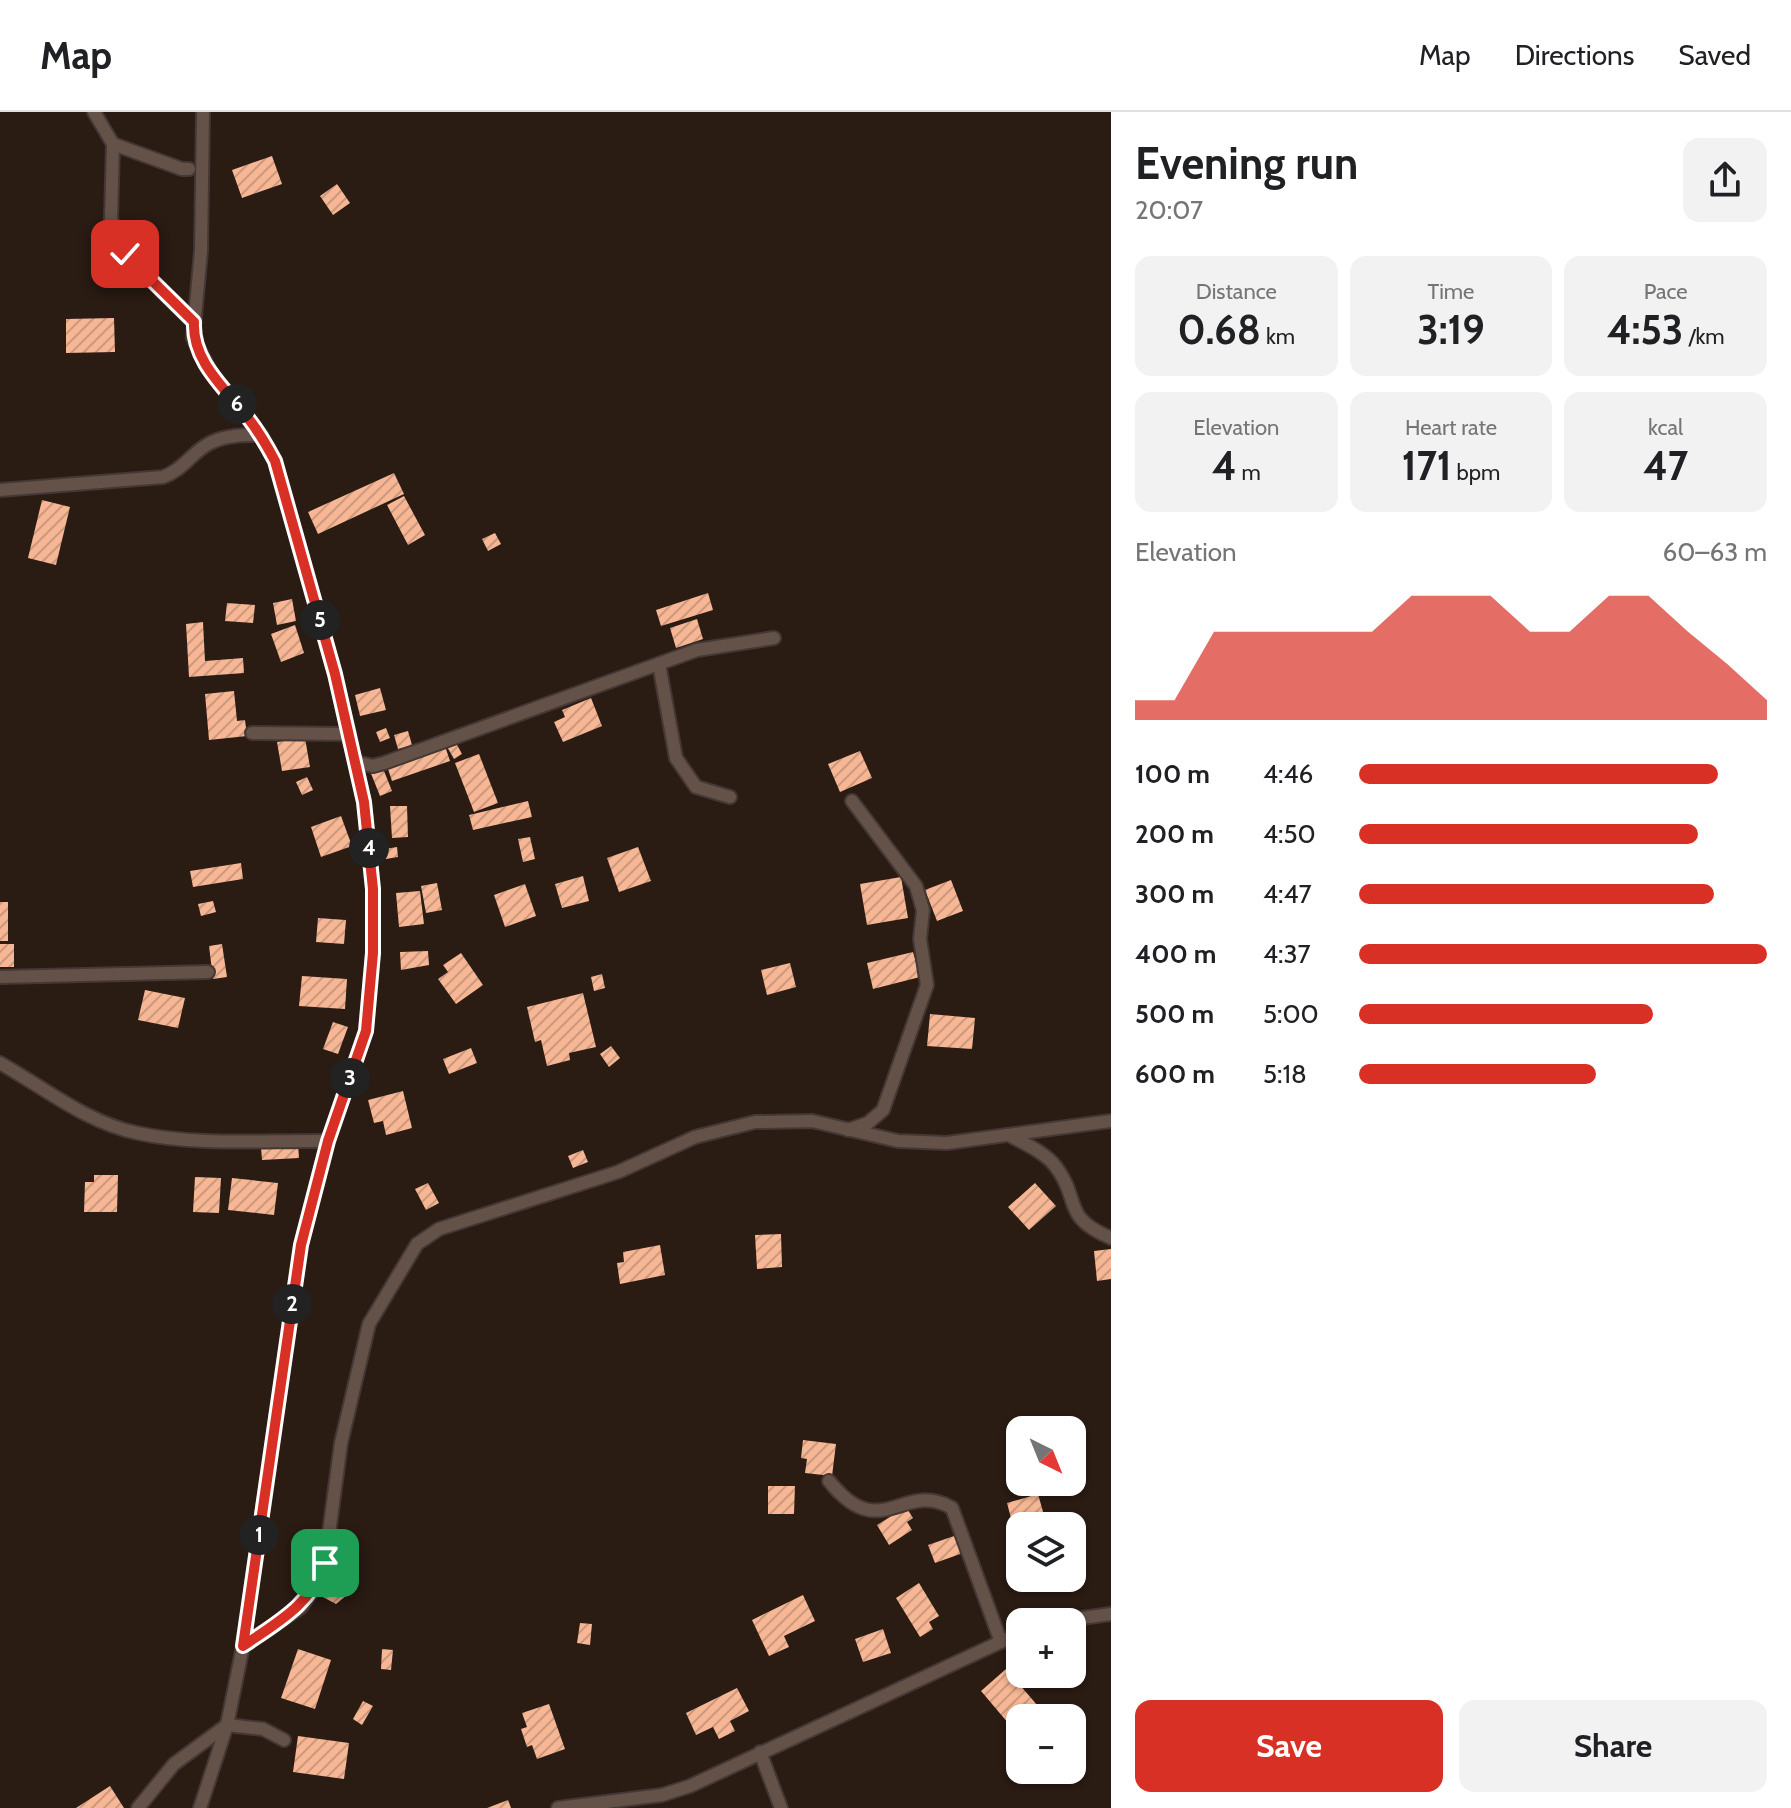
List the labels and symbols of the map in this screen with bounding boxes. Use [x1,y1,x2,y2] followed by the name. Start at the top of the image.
[91,220,159,288] pin
[217,384,257,424] pin: 6
[300,600,340,640] pin: 5
[349,828,389,868] pin: 4
[330,1058,370,1098] pin: 3
[272,1284,312,1324] pin: 2
[1006,1416,1086,1496] north arrow
[239,1515,279,1555] pin: 1
[291,1529,359,1597] pin

